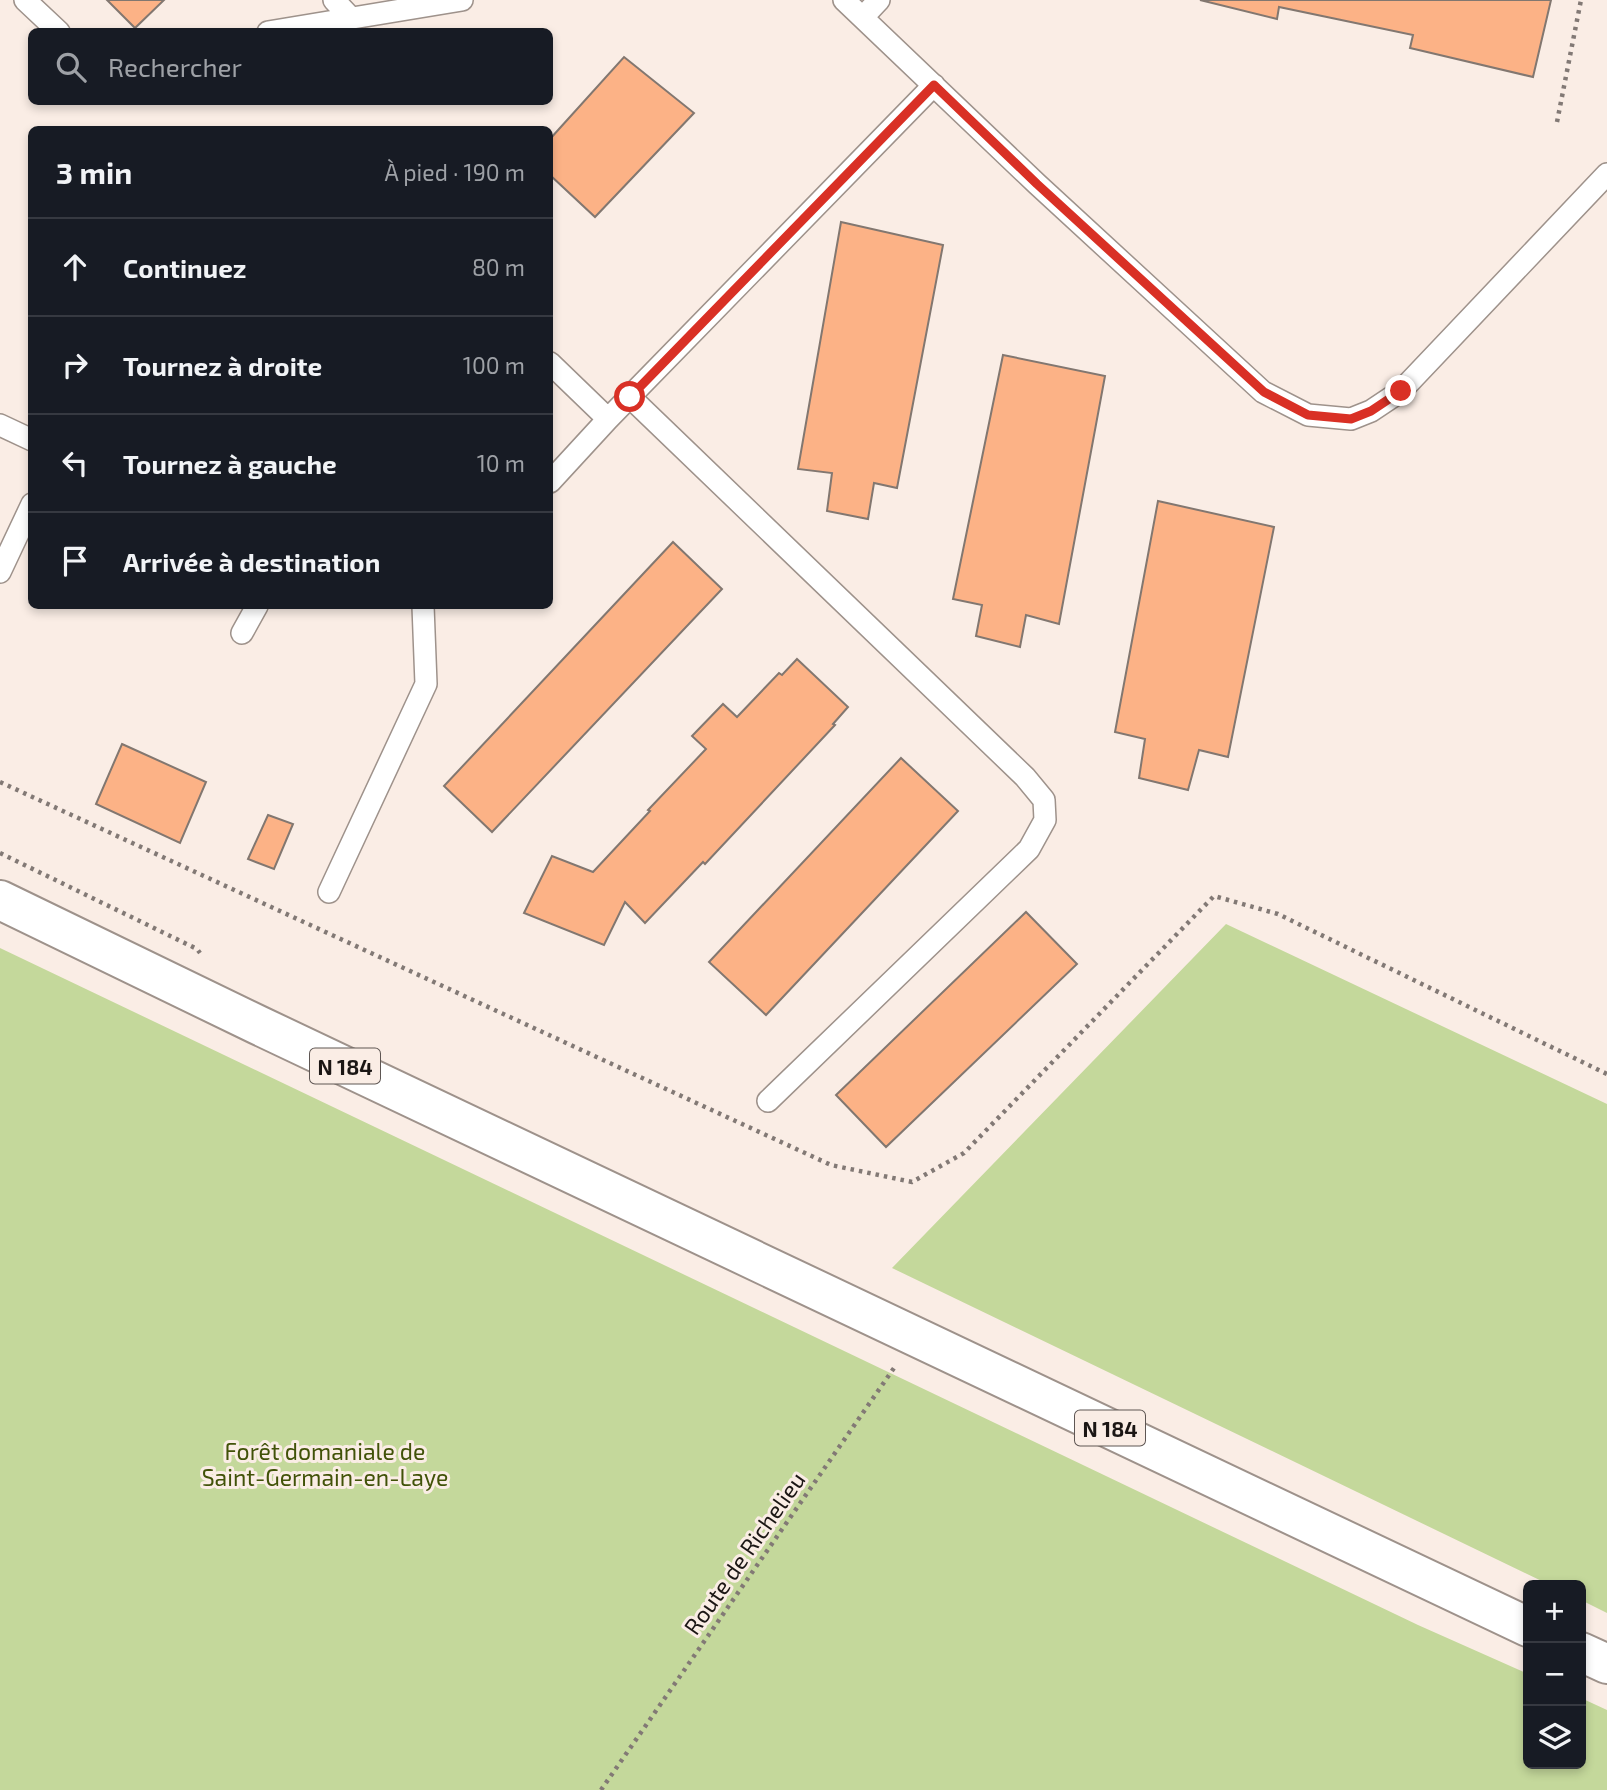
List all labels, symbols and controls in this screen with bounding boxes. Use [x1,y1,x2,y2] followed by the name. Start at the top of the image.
[28,28,553,105] search box
[52,48,90,86] icon: search
[108,51,242,82] text: Rechercher
[56,154,132,190] text: 3 min
[384,158,525,186] text: À pied · 190 m
[56,248,94,286] icon: ahead
[123,252,246,283] text: Continuez
[472,253,525,281] text: 80 m
[56,346,94,384] icon: right
[123,350,322,381] text: Tournez à droite
[463,351,525,379] text: 100 m
[1385,375,1416,406] route end
[614,381,645,412] route start
[56,444,94,482] icon: left
[123,448,337,479] text: Tournez à gauche
[477,449,525,477] text: 10 m
[56,542,94,580] icon: arrive
[123,546,380,577] text: Arrivée à destination
[310,1048,380,1084] road number: N 184
[1075,1410,1145,1446] road number: N 184
[202,1437,448,1491] park label: Forêt domaniale de Saint-Germain-en-Laye
[677,1466,811,1640] street label: Route de Richelieu
[1523,1580,1586,1769] map controls
[1523,1580,1586,1643] button: +
[1523,1643,1586,1706] button: −
[1523,1706,1586,1769] button: layers

